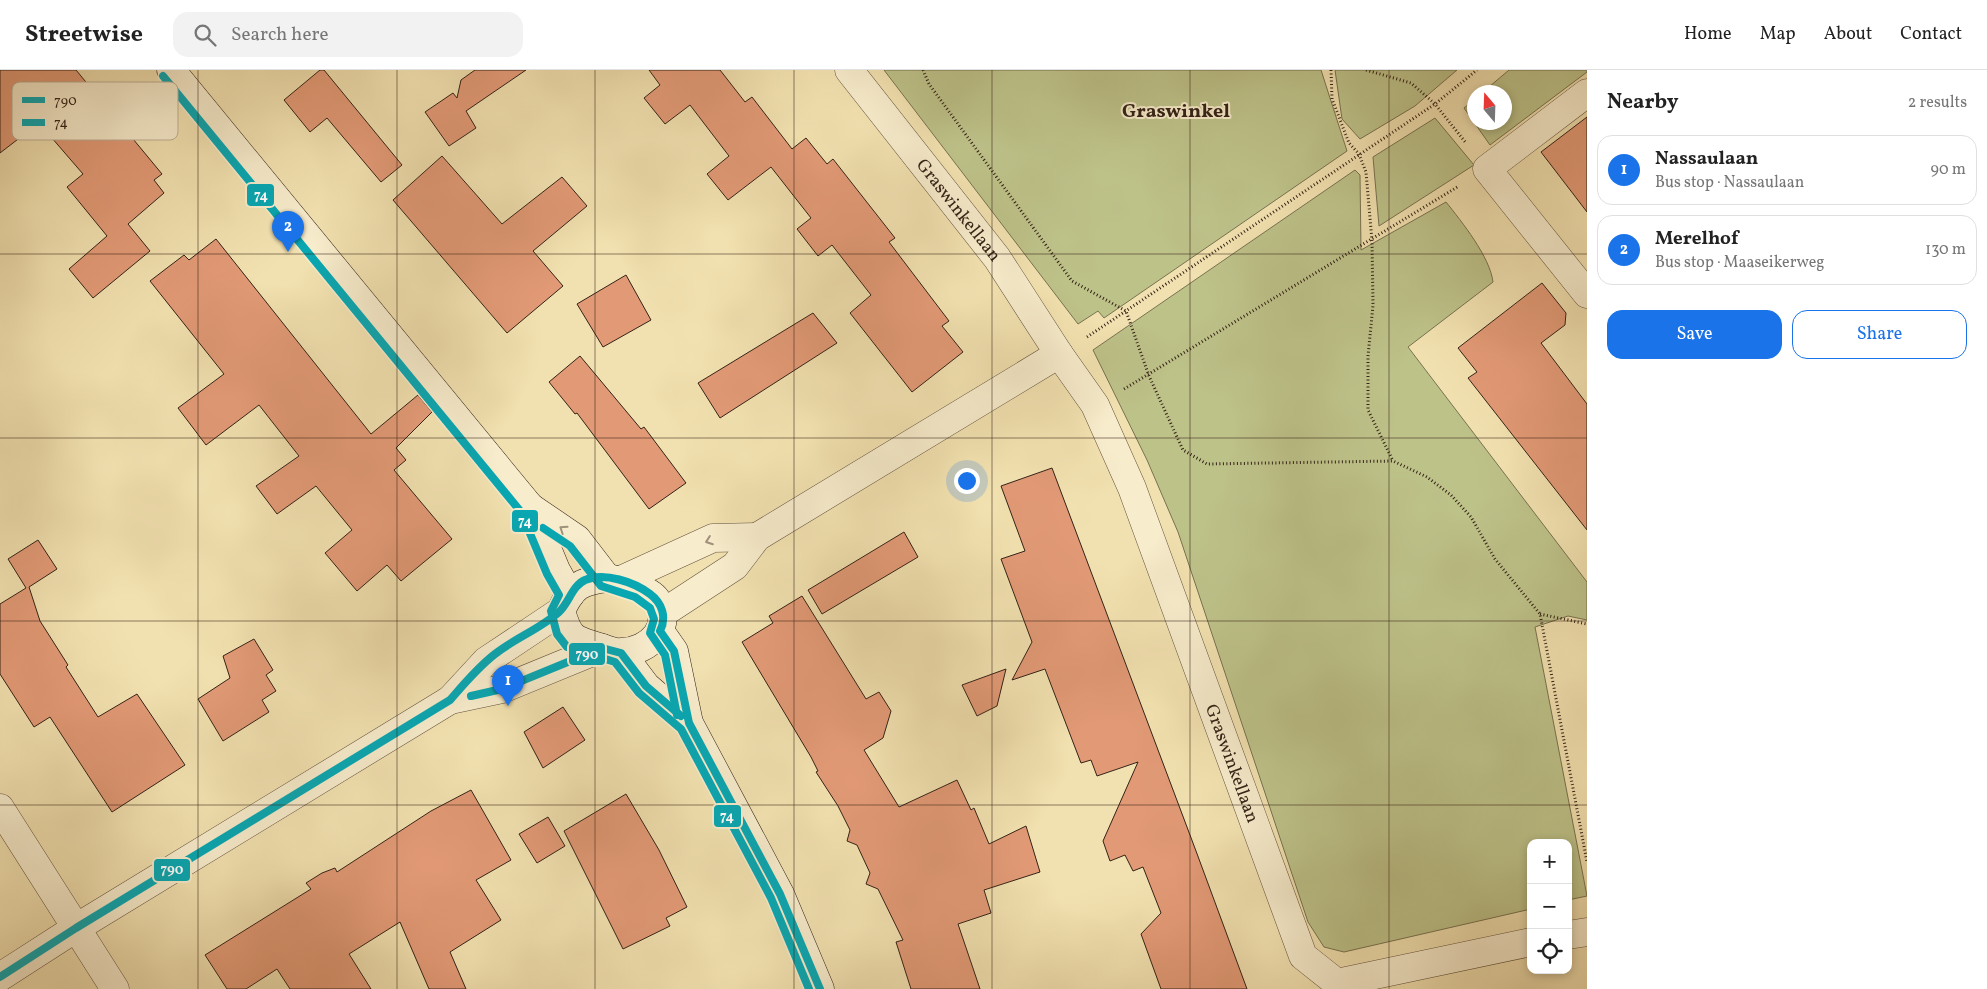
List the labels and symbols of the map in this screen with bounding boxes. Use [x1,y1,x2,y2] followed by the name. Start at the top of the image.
[12,82,178,140] legend
[1467,85,1512,130] north arrow
[54,92,77,111] text: 790
[1122,98,1230,126] district label: Graswinkel
[54,114,68,133] text: 74
[910,154,1006,268] street label: Graswinkellaan
[246,183,275,207] line badge: 74
[254,187,269,206] text: 74
[272,211,304,252] pin: 2
[954,468,980,494] your location
[511,509,539,533] line badge: 74
[518,513,533,532] text: 74
[559,526,569,535] one-way arrow
[705,535,714,545] one-way arrow
[568,642,606,666] line badge: 790
[576,646,599,665] text: 790
[492,665,524,706] pin: 1
[1198,701,1264,827] street label: Graswinkellaan
[713,804,742,828] line badge: 74
[720,808,735,827] text: 74
[153,858,191,882] line badge: 790
[161,861,184,880] text: 790

